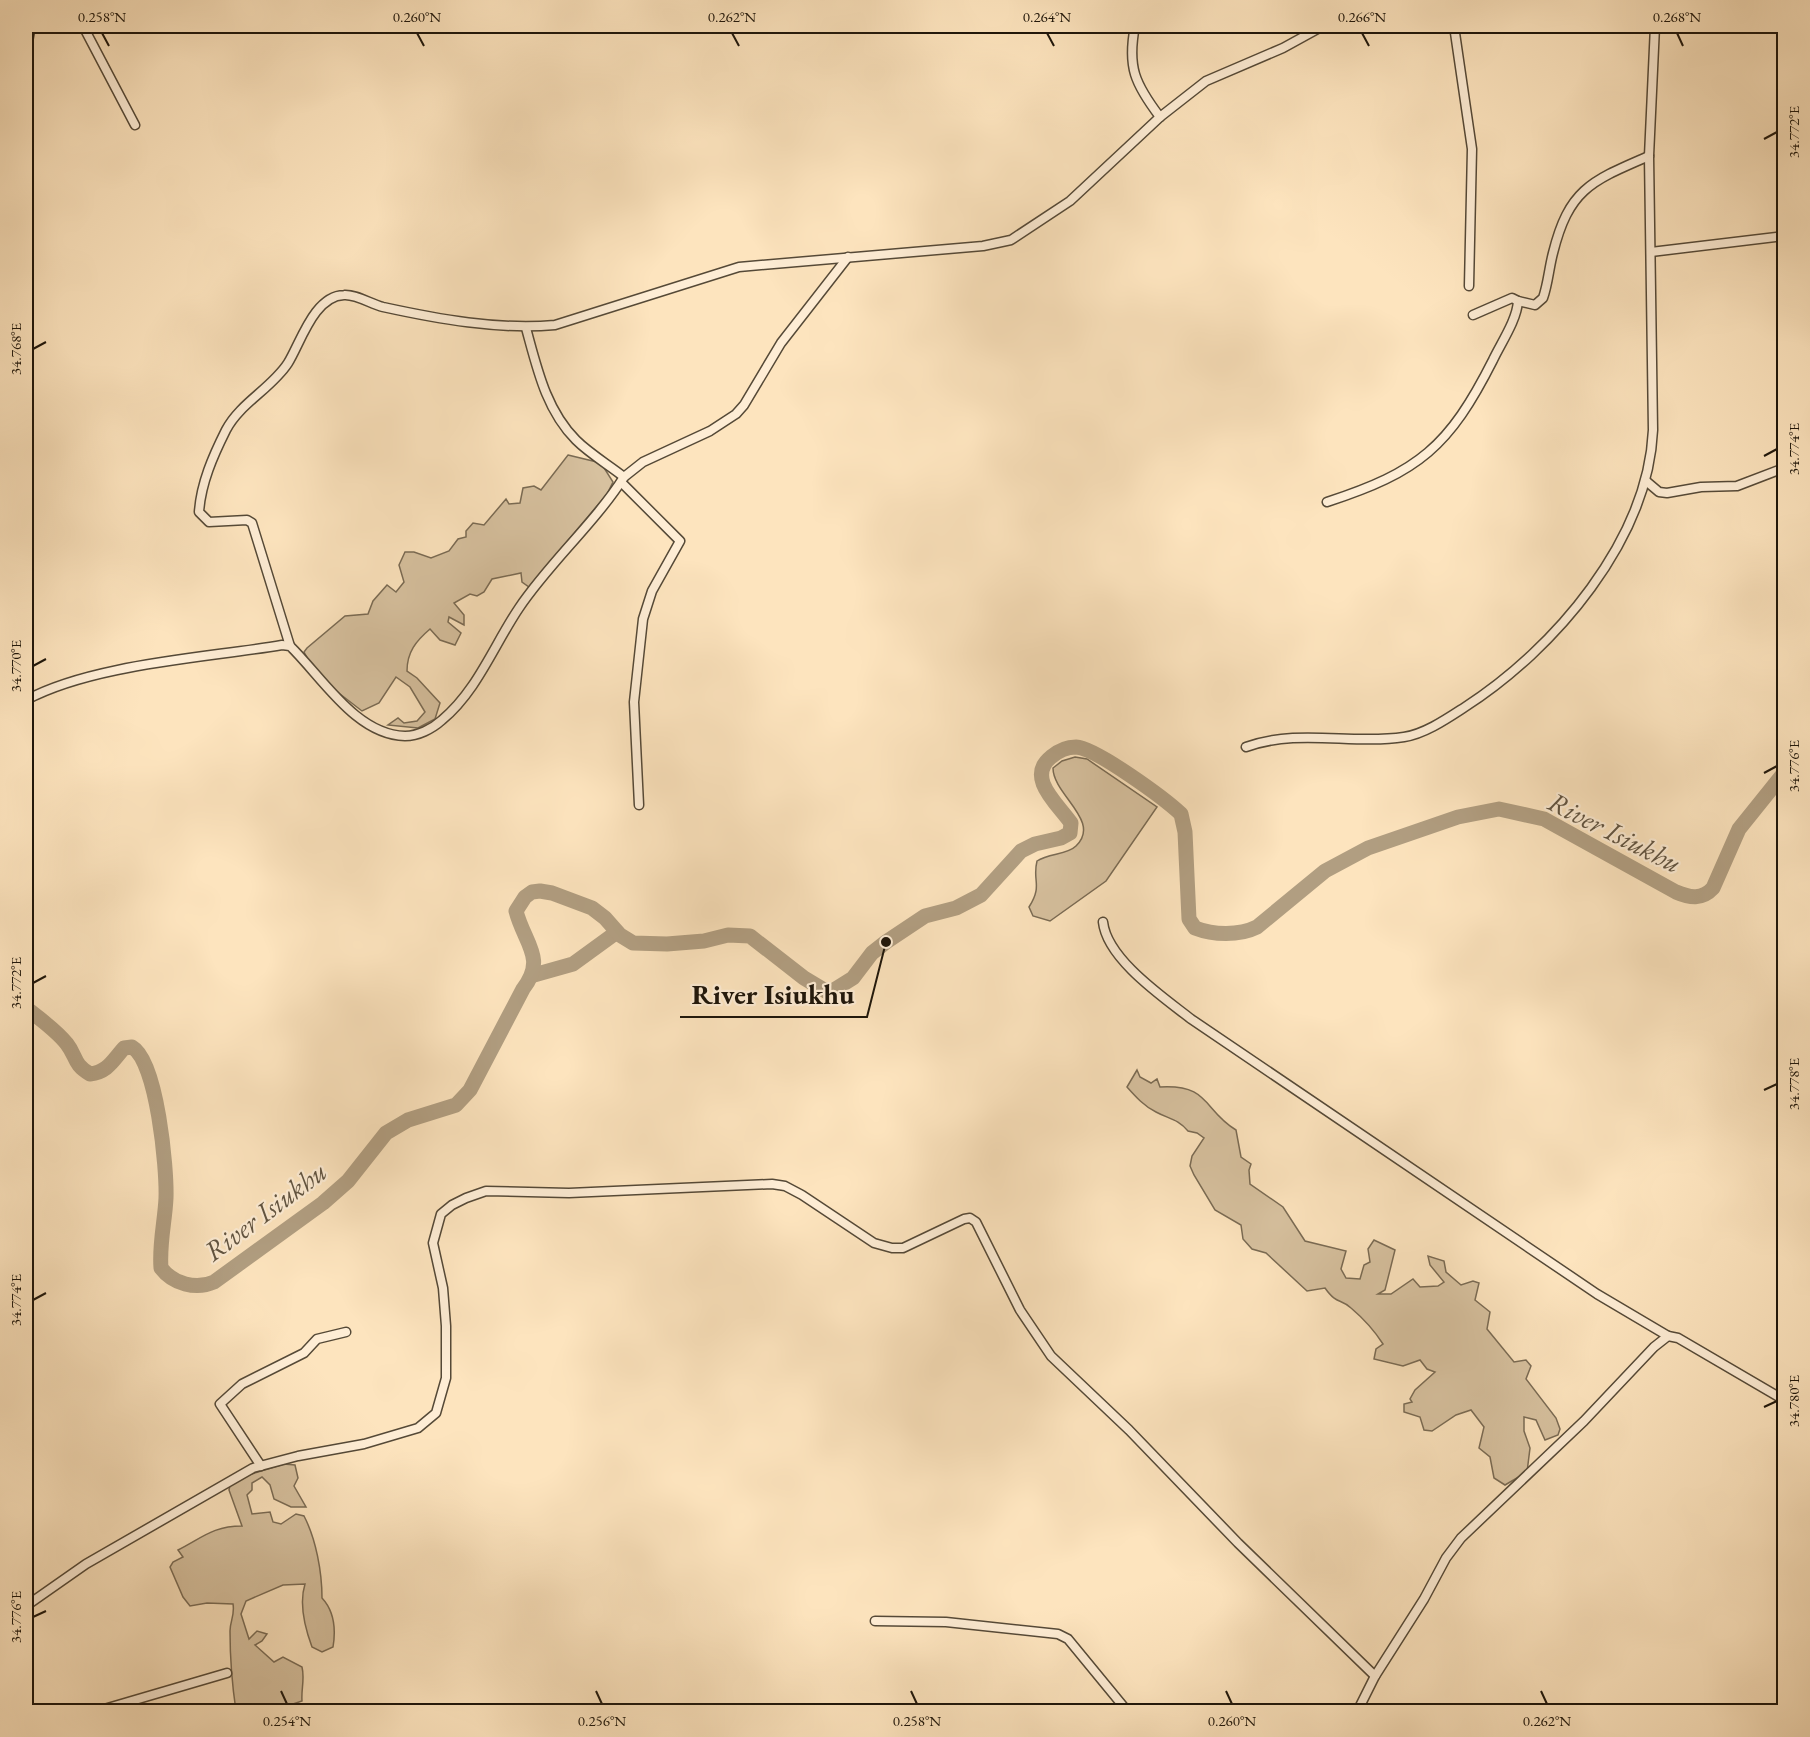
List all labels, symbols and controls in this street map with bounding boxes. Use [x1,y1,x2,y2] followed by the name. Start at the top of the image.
[78,7,126,26] text: 0.258°N
[393,7,441,26] text: 0.260°N
[708,7,756,26] text: 0.262°N
[1023,7,1071,26] text: 0.264°N
[1338,7,1386,26] text: 0.266°N
[1653,7,1701,26] text: 0.268°N
[1784,105,1803,158] text: 34.772°E
[6,322,25,375] text: 34.768°E
[1784,422,1803,475] text: 34.774°E
[6,639,25,692] text: 34.770°E
[1784,739,1803,792] text: 34.776°E
[1542,783,1688,881] water label: River Isiukhu
[6,956,25,1009] text: 34.772°E
[680,971,867,1017] callout: River Isiukhu
[692,976,855,1012] text: River Isiukhu
[1784,1057,1803,1110] text: 34.778°E
[196,1153,334,1269] water label: River Isiukhu
[6,1273,25,1326] text: 34.774°E
[1784,1374,1803,1427] text: 34.780°E
[6,1590,25,1643] text: 34.776°E
[263,1711,311,1730] text: 0.254°N
[578,1711,626,1730] text: 0.256°N
[893,1711,941,1730] text: 0.258°N
[1208,1711,1256,1730] text: 0.260°N
[1523,1711,1571,1730] text: 0.262°N

